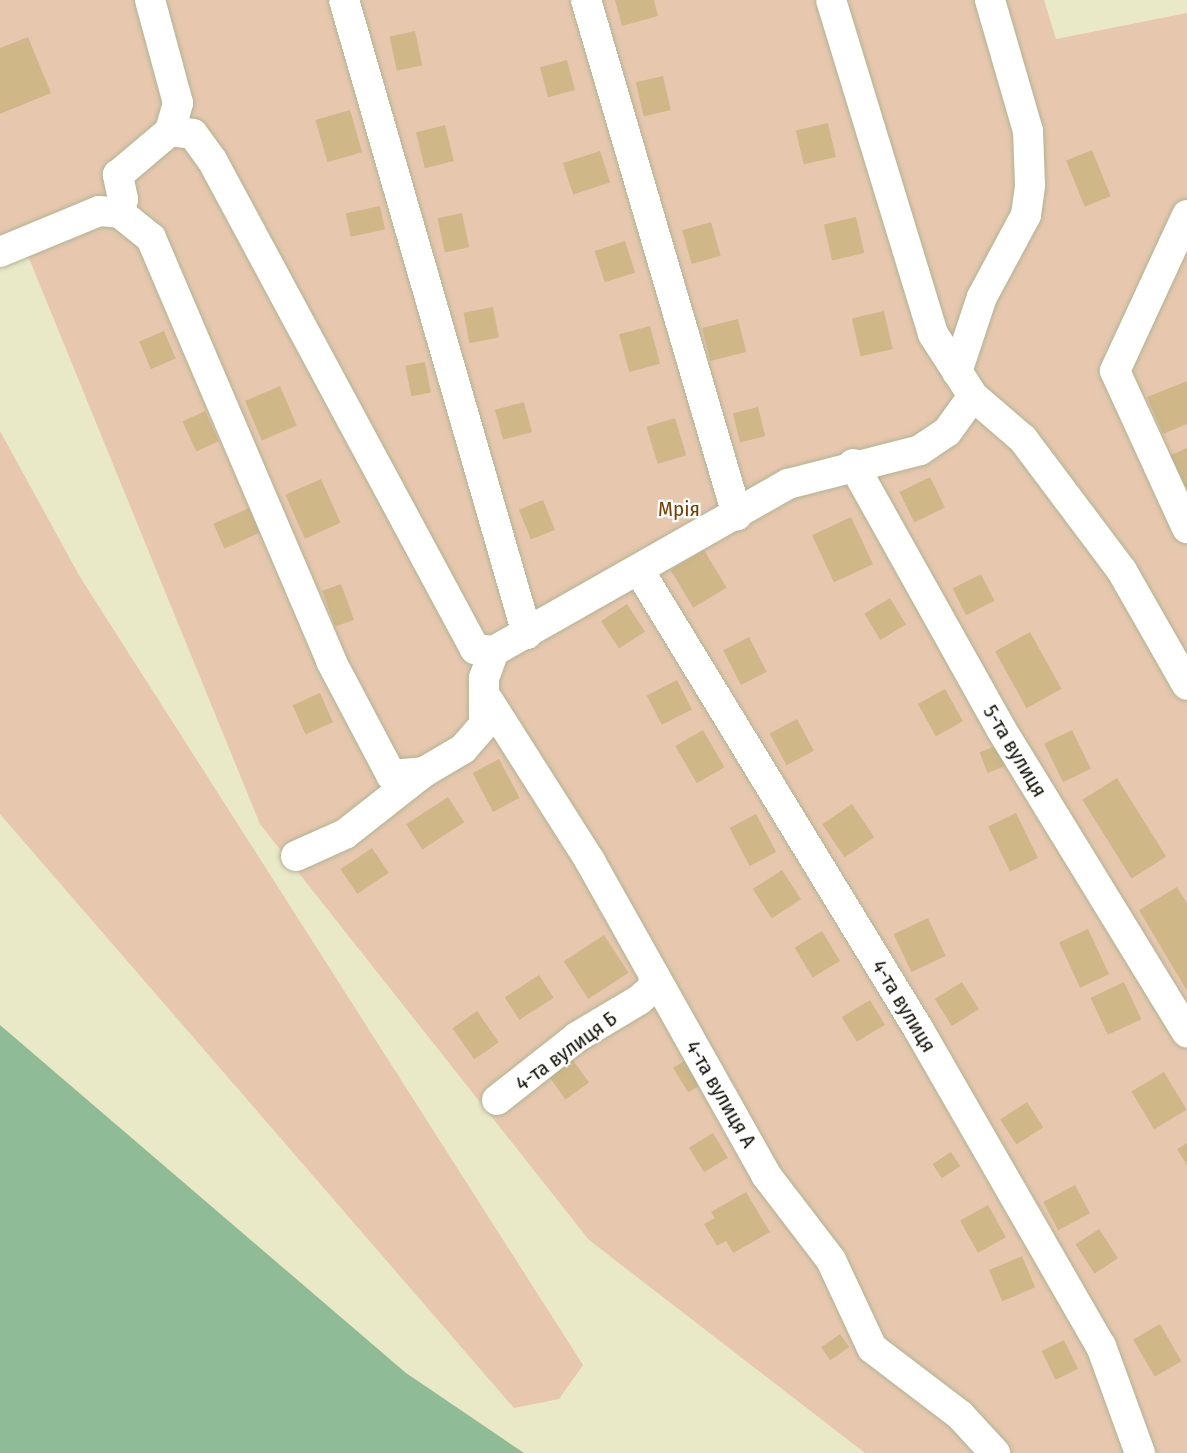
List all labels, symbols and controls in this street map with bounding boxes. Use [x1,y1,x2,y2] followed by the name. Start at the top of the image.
[658,496,700,522] park label: Мрія
[978,700,1052,802] street label: 5-та вулиця
[867,955,941,1057] street label: 4-та вулиця
[510,1006,622,1096] street label: 4-та вулиця Б
[680,1036,762,1152] street label: 4-та вулиця А

